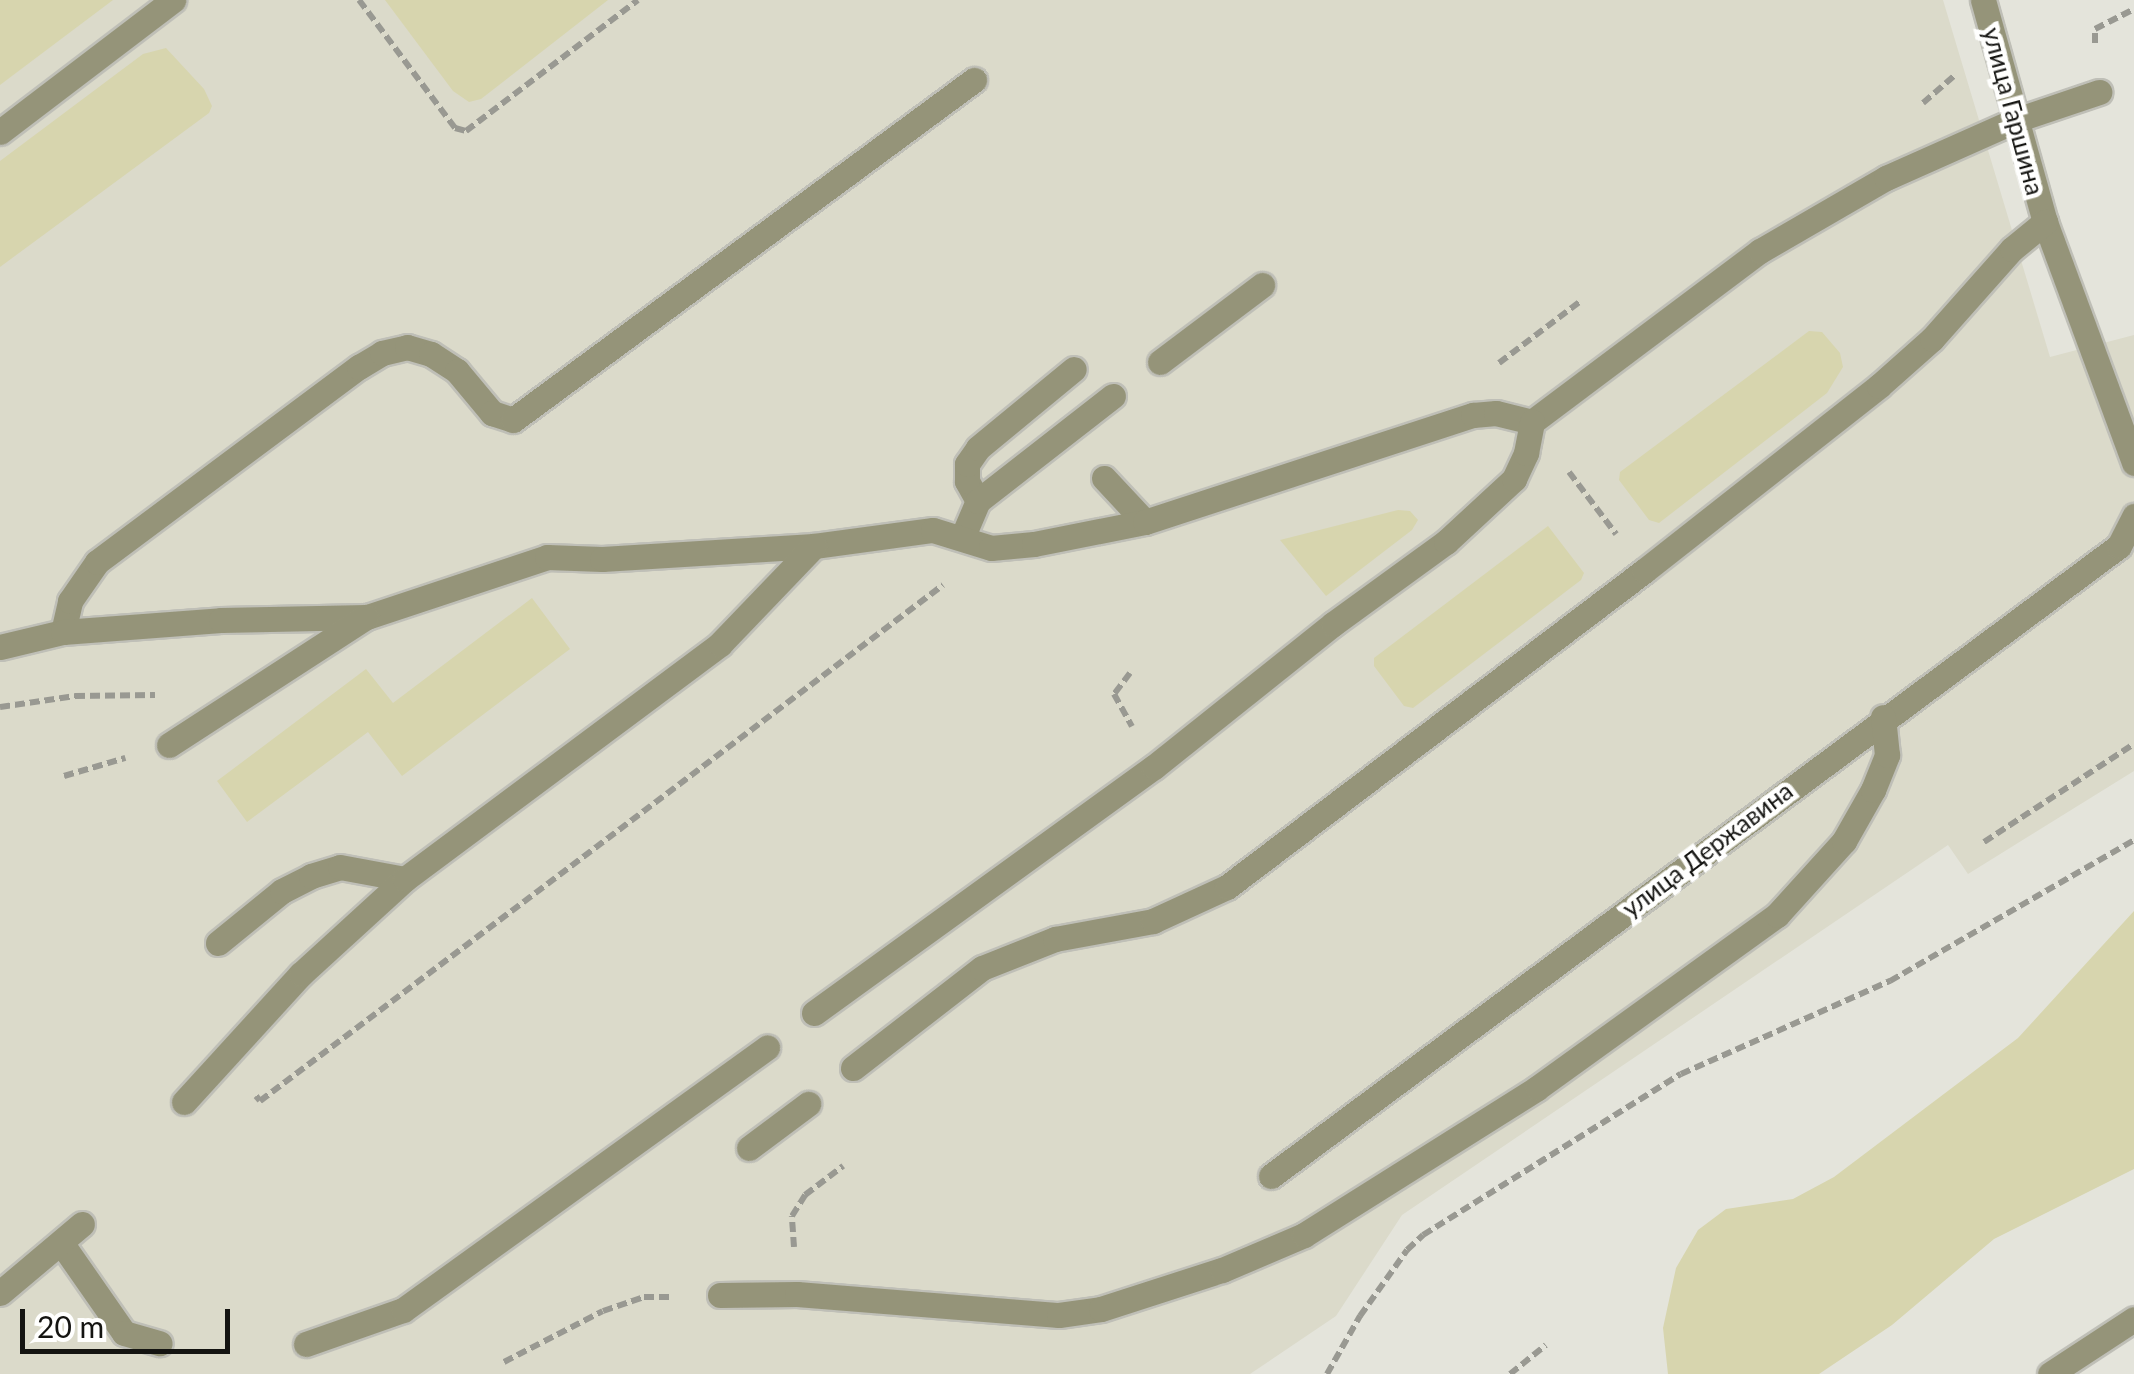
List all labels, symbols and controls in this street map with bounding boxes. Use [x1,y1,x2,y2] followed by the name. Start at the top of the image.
[1977,24,2051,198] street label: улица Гаршина
[1616,775,1798,923] street label: улица Державина
[25,1289,235,1351] scale bar
[37,1308,104,1344] text: 20 m

